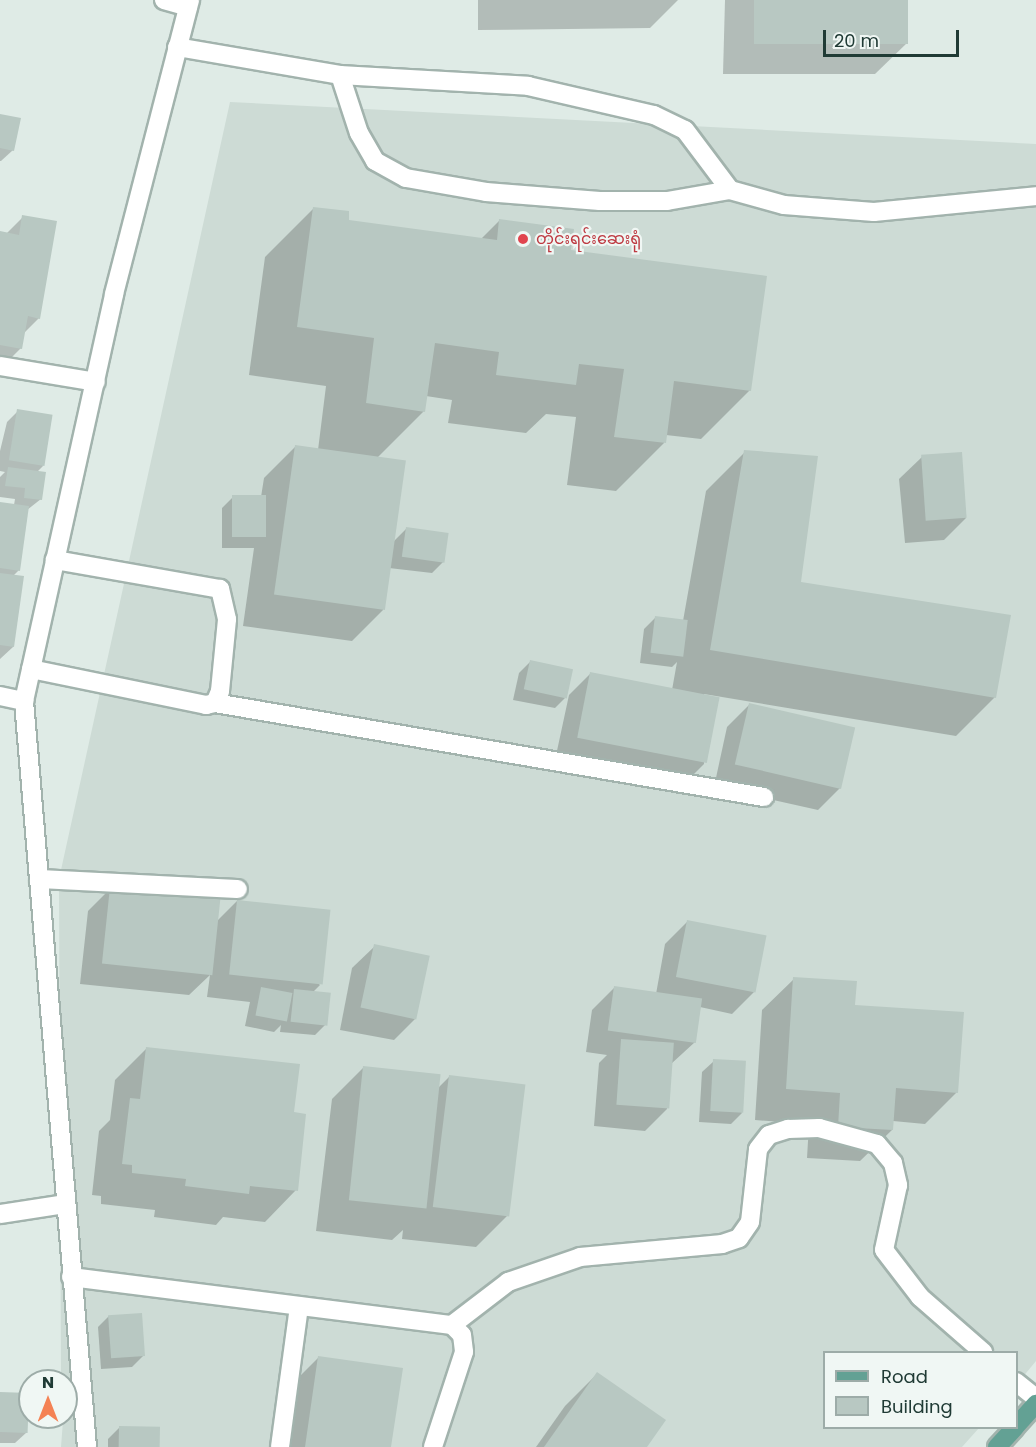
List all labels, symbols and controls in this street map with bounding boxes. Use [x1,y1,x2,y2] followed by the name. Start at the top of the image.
[826,18,962,56] scale bar
[834,28,879,53] text: 20 m
[536,229,641,249] place label: တိုင်းရင်းဆေးရုံ
[514,230,532,248] marker: တိုင်းရင်းဆေးရုံ
[823,1351,1018,1429] legend
[881,1364,928,1389] text: Road
[18,1369,78,1429] north arrow
[42,1371,54,1394] text: N
[881,1394,953,1419] text: Building

